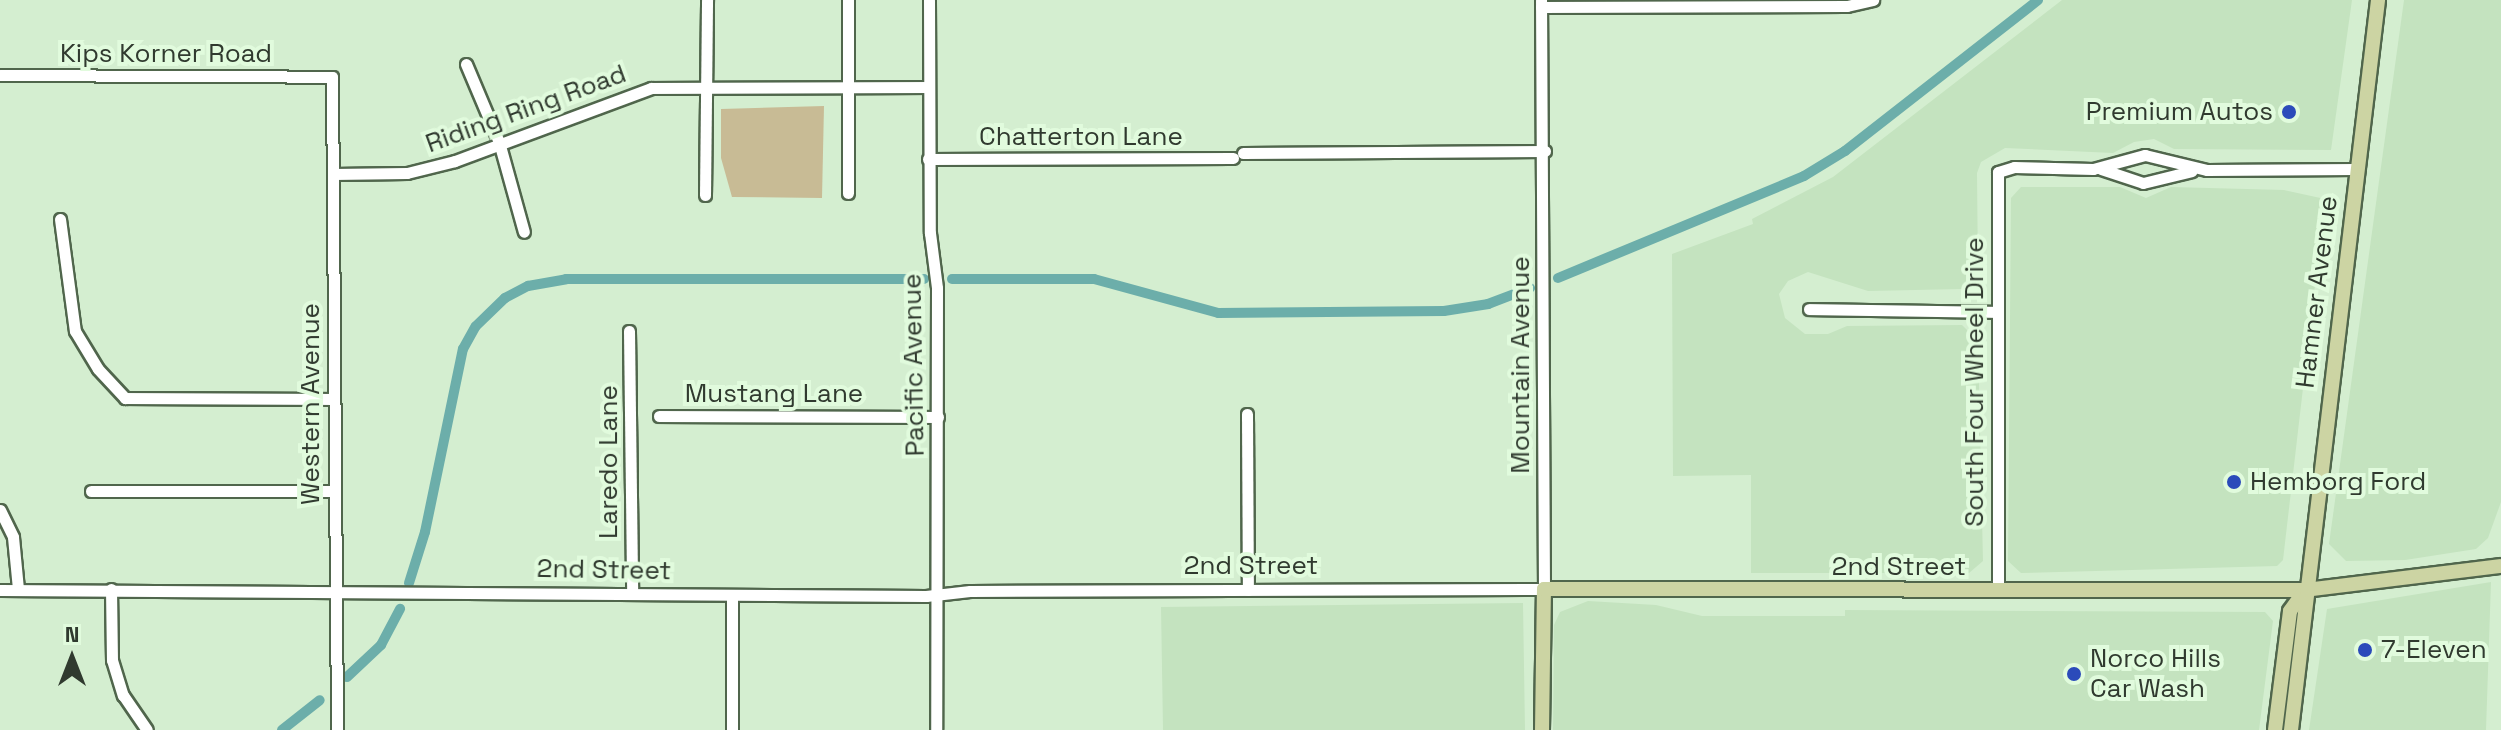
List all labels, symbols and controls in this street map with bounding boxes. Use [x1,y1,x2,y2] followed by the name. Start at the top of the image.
[60,38,272,70] street label: Kips Korner Road
[421,58,631,160] street label: Riding Ring Road
[2085,96,2273,128] place label: Premium Autos
[2280,103,2298,121] marker: Premium Autos
[979,121,1183,153] street label: Chatterton Lane
[2290,194,2344,390] street label: Hamner Avenue
[1959,237,1991,527] street label: South Four Wheel Drive
[1505,256,1537,474] street label: Mountain Avenue
[897,273,931,457] street label: Pacific Avenue
[295,303,327,505] street label: Western Avenue
[685,378,863,410] street label: Mustang Lane
[593,385,625,539] street label: Laredo Lane
[2250,466,2426,498] place label: Hemborg Ford
[2225,473,2243,491] marker: Hemborg Ford
[1184,550,1318,582] street label: 2nd Street
[1832,551,1966,583] street label: 2nd Street
[536,553,672,587] street label: 2nd Street
[32,618,112,698] north arrow
[65,620,79,648] text: N
[2381,634,2487,666] place label: 7-Eleven
[2356,641,2374,659] marker: 7-Eleven
[2090,643,2221,704] place label: Norco Hills Car Wash
[2065,665,2083,683] marker: Norco Hills Car Wash

